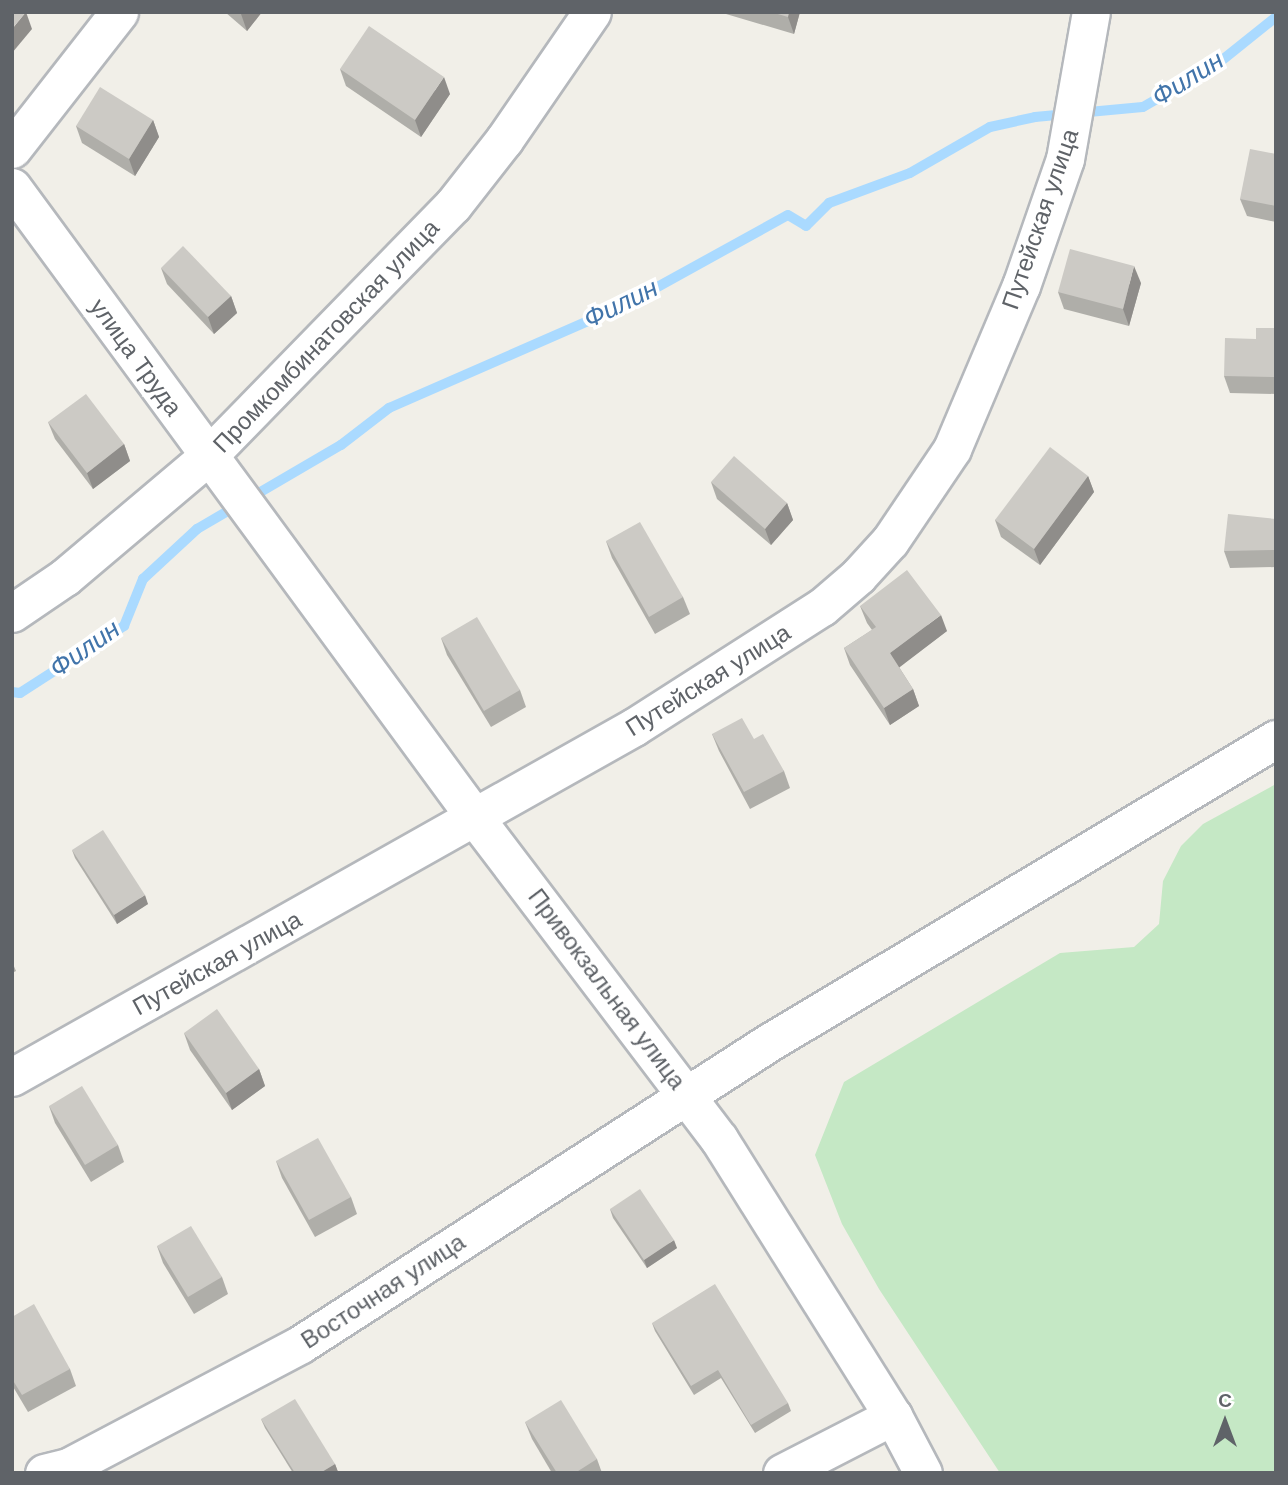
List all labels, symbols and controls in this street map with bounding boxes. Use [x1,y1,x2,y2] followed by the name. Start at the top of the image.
[1146,45,1230,113] water label: Филин
[996,125,1084,313] street label: Путейская улица
[207,214,445,458] street label: Промкомбинатовская улица
[579,273,663,335] water label: Филин
[84,293,188,421] street label: улица Труда
[44,614,126,684] water label: Филин
[620,618,796,742] street label: Путейская улица
[522,883,692,1095] street label: Привокзальная улица
[127,905,307,1021] street label: Путейская улица
[296,1227,470,1355] street label: Восточная улица
[1190,1387,1260,1457] north arrow
[1218,1390,1232,1411] text: С

